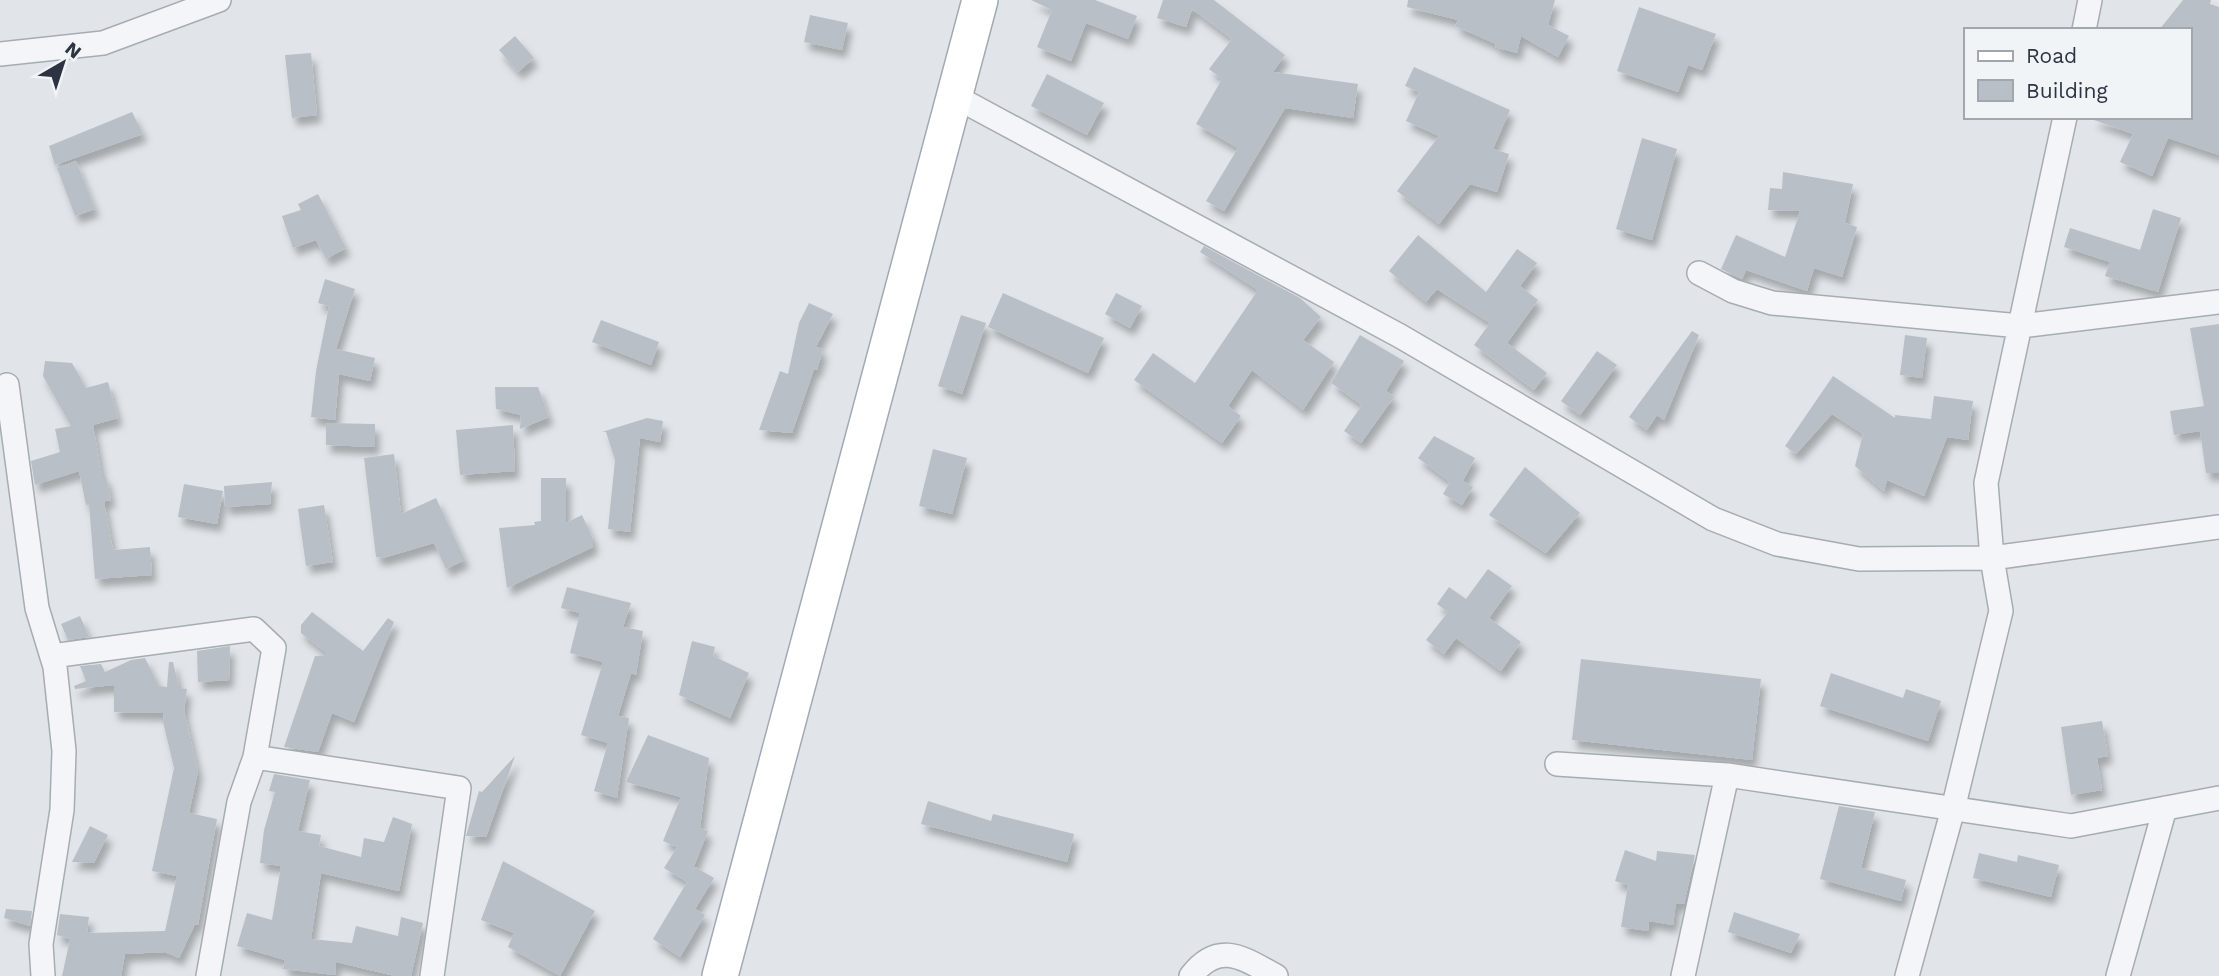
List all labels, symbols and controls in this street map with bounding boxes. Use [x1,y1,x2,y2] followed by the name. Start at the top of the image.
[28,28,98,98] north arrow
[1964,28,2191,119] legend
[61,37,86,64] text: N
[2026,43,2077,68] text: Road
[2026,78,2108,103] text: Building

